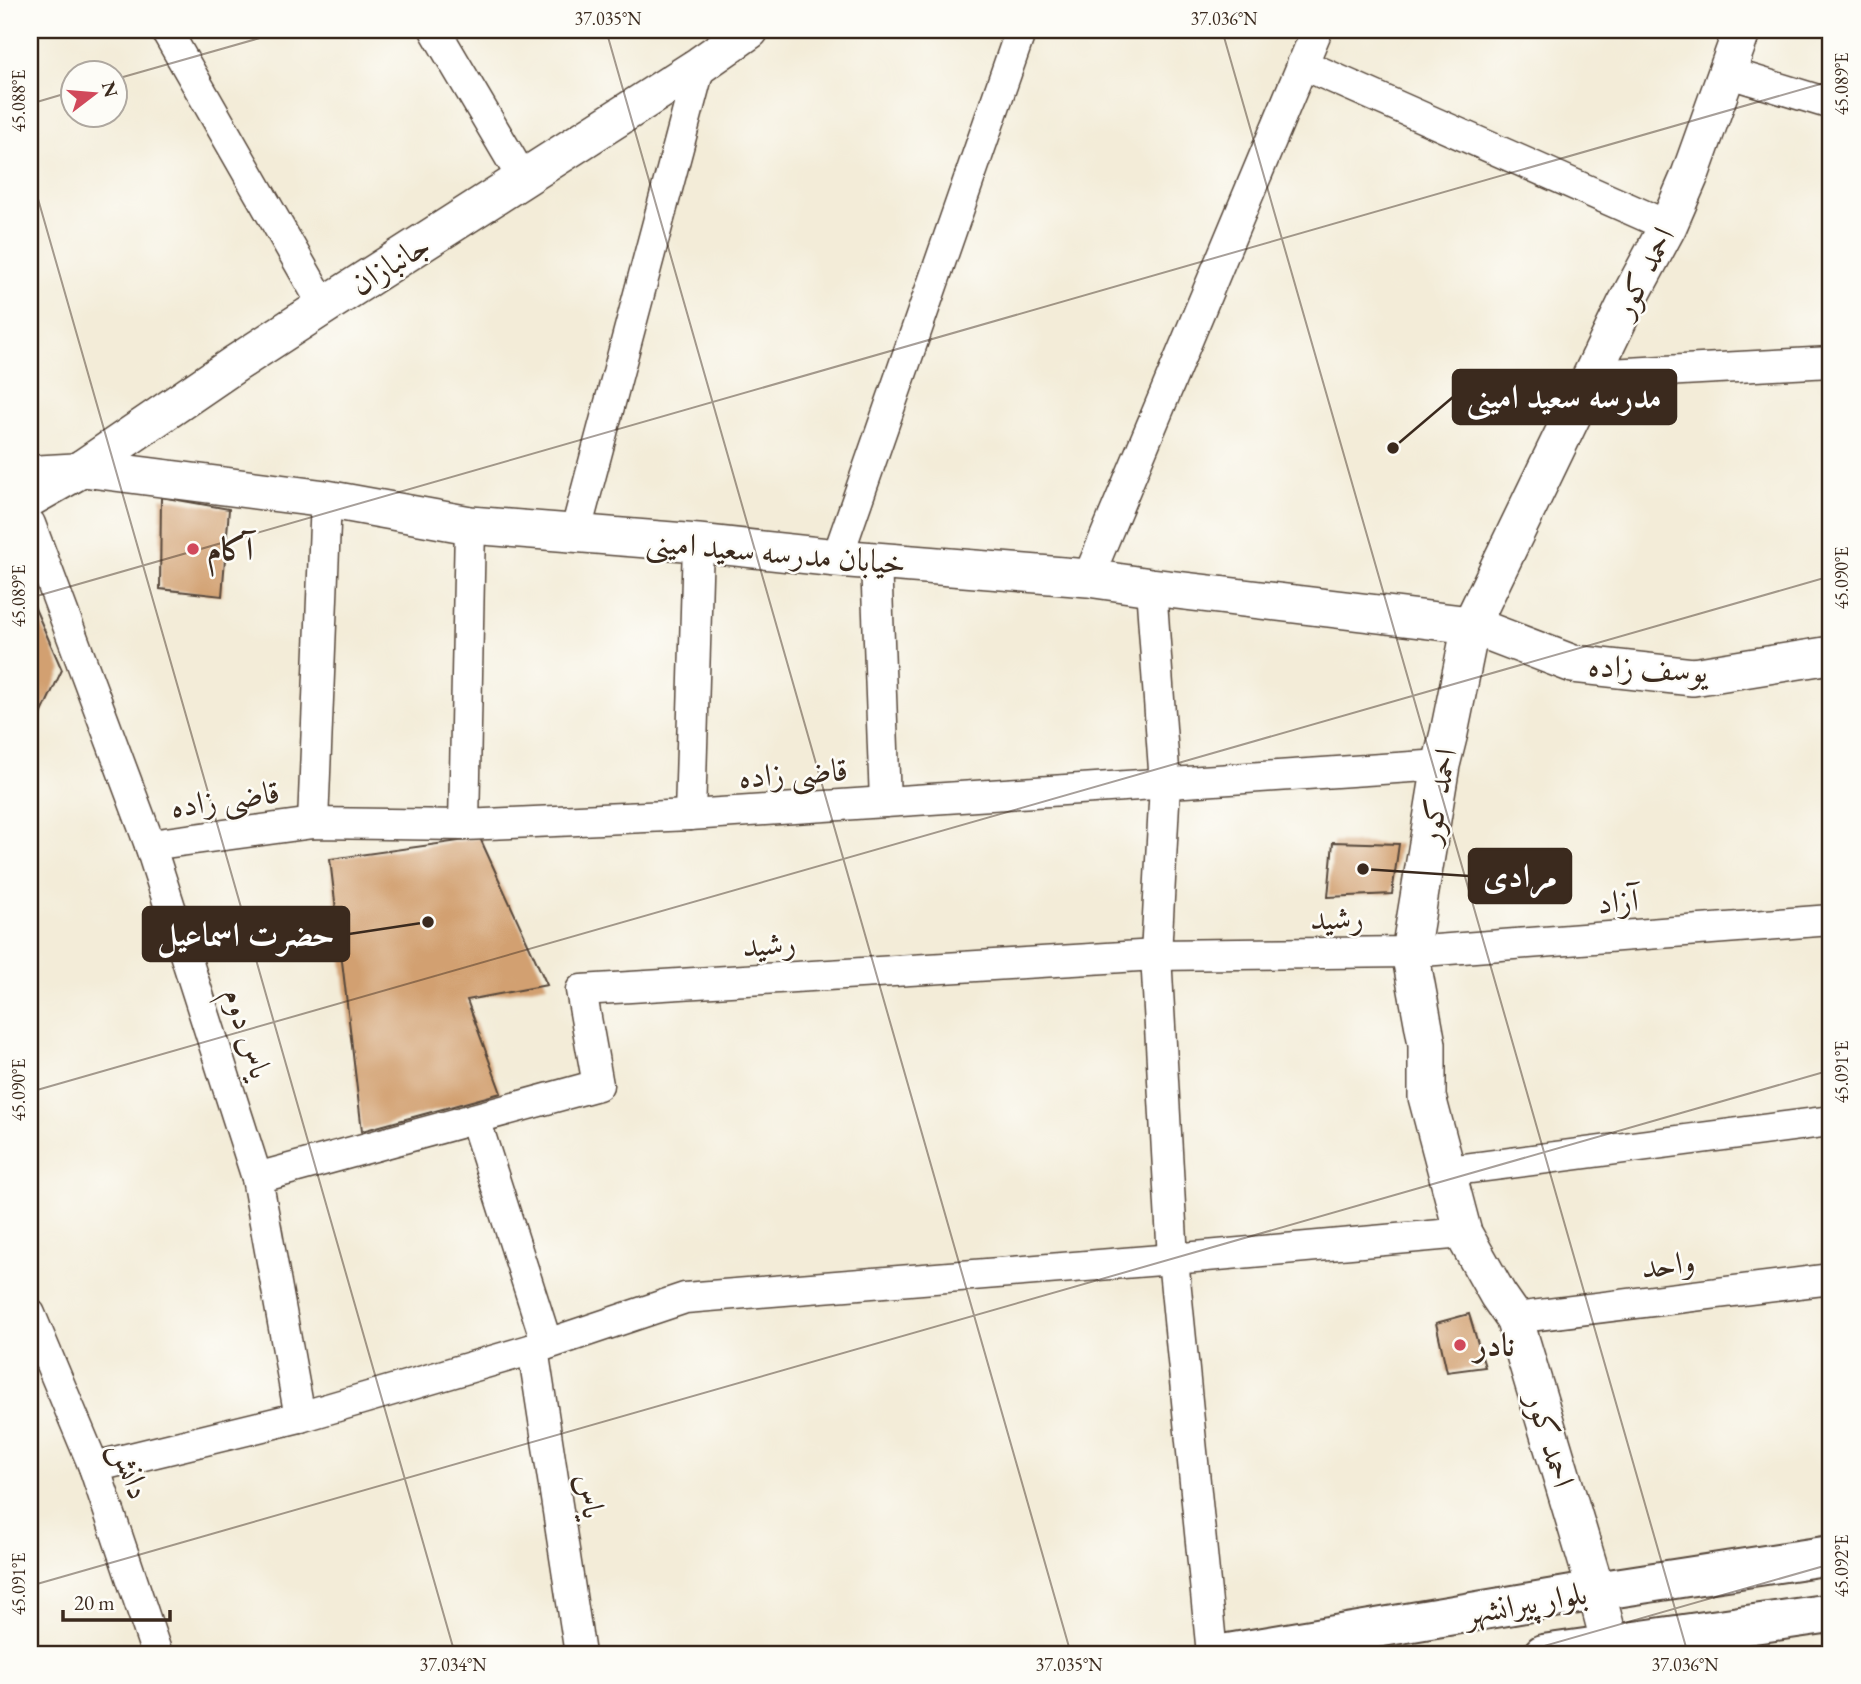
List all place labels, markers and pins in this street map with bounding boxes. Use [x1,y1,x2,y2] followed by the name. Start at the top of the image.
[1453,370,1676,424] callout: مدرسه سعید امینی
[207,528,257,577] place label: آکام
[185,541,201,557] marker: آکام
[1469,849,1571,903] callout: مرادی
[143,907,349,961] callout: حضرت اسماعیل
[1471,1324,1515,1366] place label: نادر
[1452,1337,1468,1353] marker: نادر

